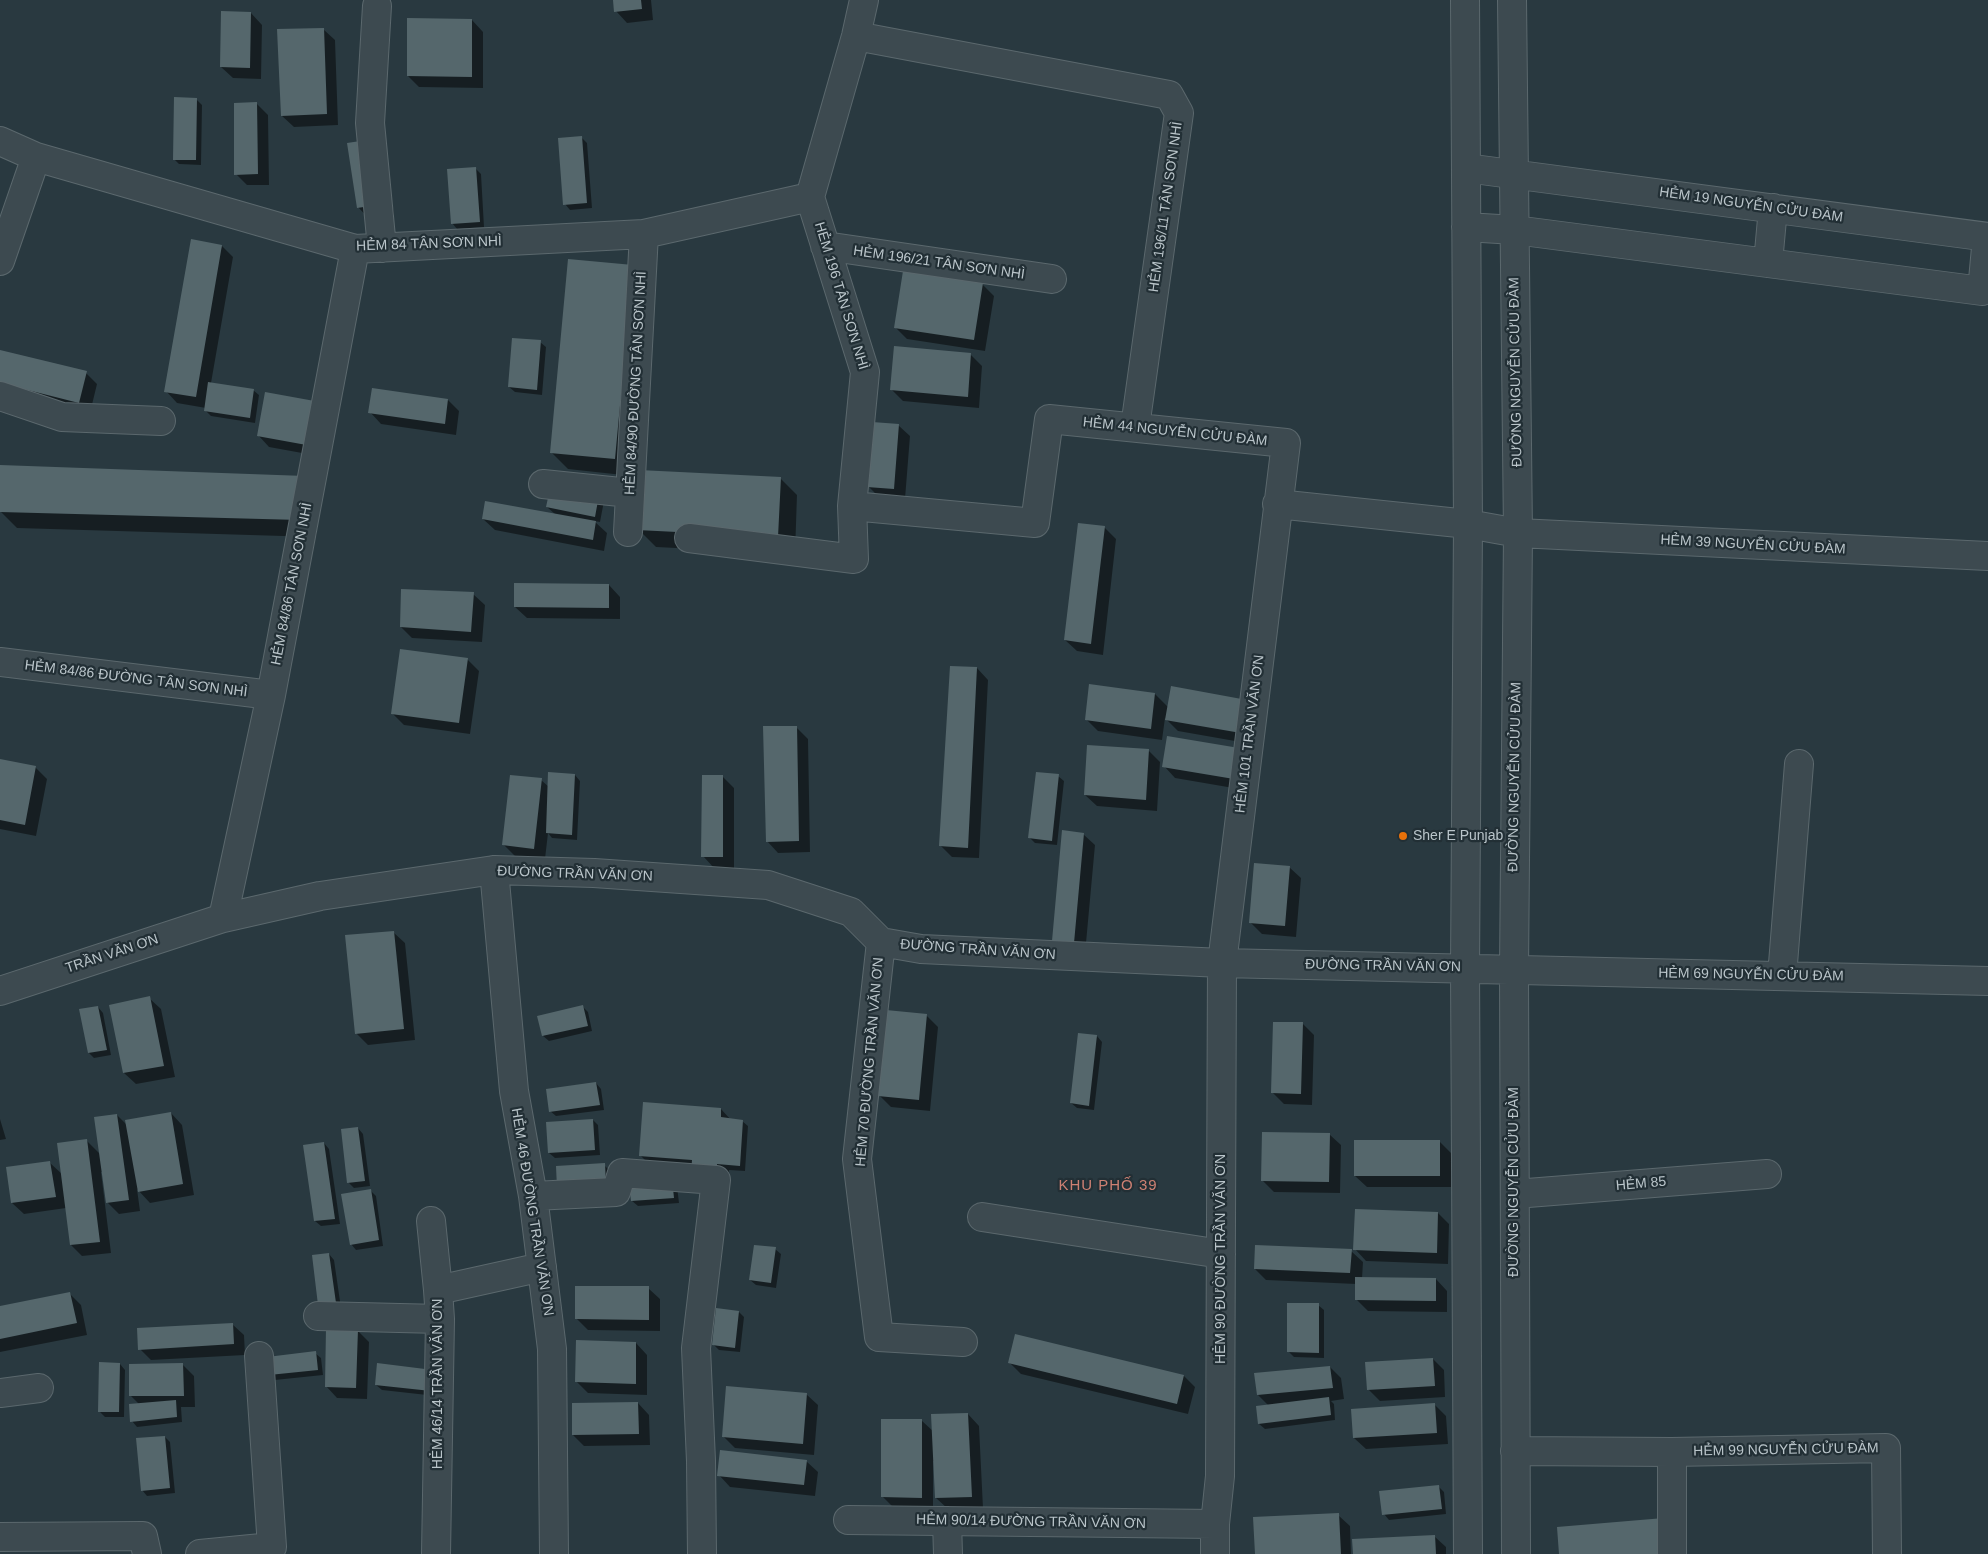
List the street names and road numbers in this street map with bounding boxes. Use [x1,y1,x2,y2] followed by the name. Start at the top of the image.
[1146,121,1186,293] street label: HẺM 196/11 TÂN SƠN NHÌ
[1658,184,1844,226] street label: HẺM 19 NGUYỄN CỬU ĐÀM
[811,220,871,372] street label: HẺM 196 TÂN SƠN NHÌ
[356,233,502,255] street label: HẺM 84 TÂN SƠN NHÌ
[852,243,1026,283] street label: HẺM 196/21 TÂN SƠN NHÌ
[622,271,650,495] street label: HẺM 84/90 ĐƯỜNG TÂN SƠN NHÌ
[1506,277,1526,467] street label: ĐƯỜNG NGUYỄN CỬU ĐÀM
[1082,414,1268,450] street label: HẺM 44 NGUYỄN CỬU ĐÀM
[268,501,316,667] street label: HẺM 84/86 TÂN SƠN NHÌ
[1660,532,1846,558] street label: HẺM 39 NGUYỄN CỬU ĐÀM
[1232,654,1268,814] street label: HẺM 101 TRẦN VĂN ƠN
[24,657,248,701] street label: HẺM 84/86 ĐƯỜNG TÂN SƠN NHÌ
[1505,682,1525,872] street label: ĐƯỜNG NGUYỄN CỬU ĐÀM
[497,863,653,885] street label: ĐƯỜNG TRẦN VĂN ƠN
[63,931,161,977] street label: TRẦN VĂN ƠN
[900,936,1056,964] street label: ĐƯỜNG TRẦN VĂN ƠN
[1305,956,1461,976] street label: ĐƯỜNG TRẦN VĂN ƠN
[852,957,888,1167] street label: HẺM 70 ĐƯỜNG TRẦN VĂN ƠN
[1658,965,1844,985] street label: HẺM 69 NGUYỄN CỬU ĐÀM
[1506,1087,1522,1277] street label: ĐƯỜNG NGUYỄN CỬU ĐÀM
[507,1107,557,1317] street label: HẺM 46 ĐƯỜNG TRẦN VĂN ƠN
[1213,1154,1229,1364] street label: HẺM 90 ĐƯỜNG TRẦN VĂN ƠN
[1615,1173,1667,1195] street label: HẺM 85
[430,1299,446,1469] street label: HẺM 46/14 TRẦN VĂN ƠN
[1693,1440,1879,1460] street label: HẺM 99 NGUYỄN CỬU ĐÀM
[916,1512,1146,1532] street label: HẺM 90/14 ĐƯỜNG TRẦN VĂN ƠN

